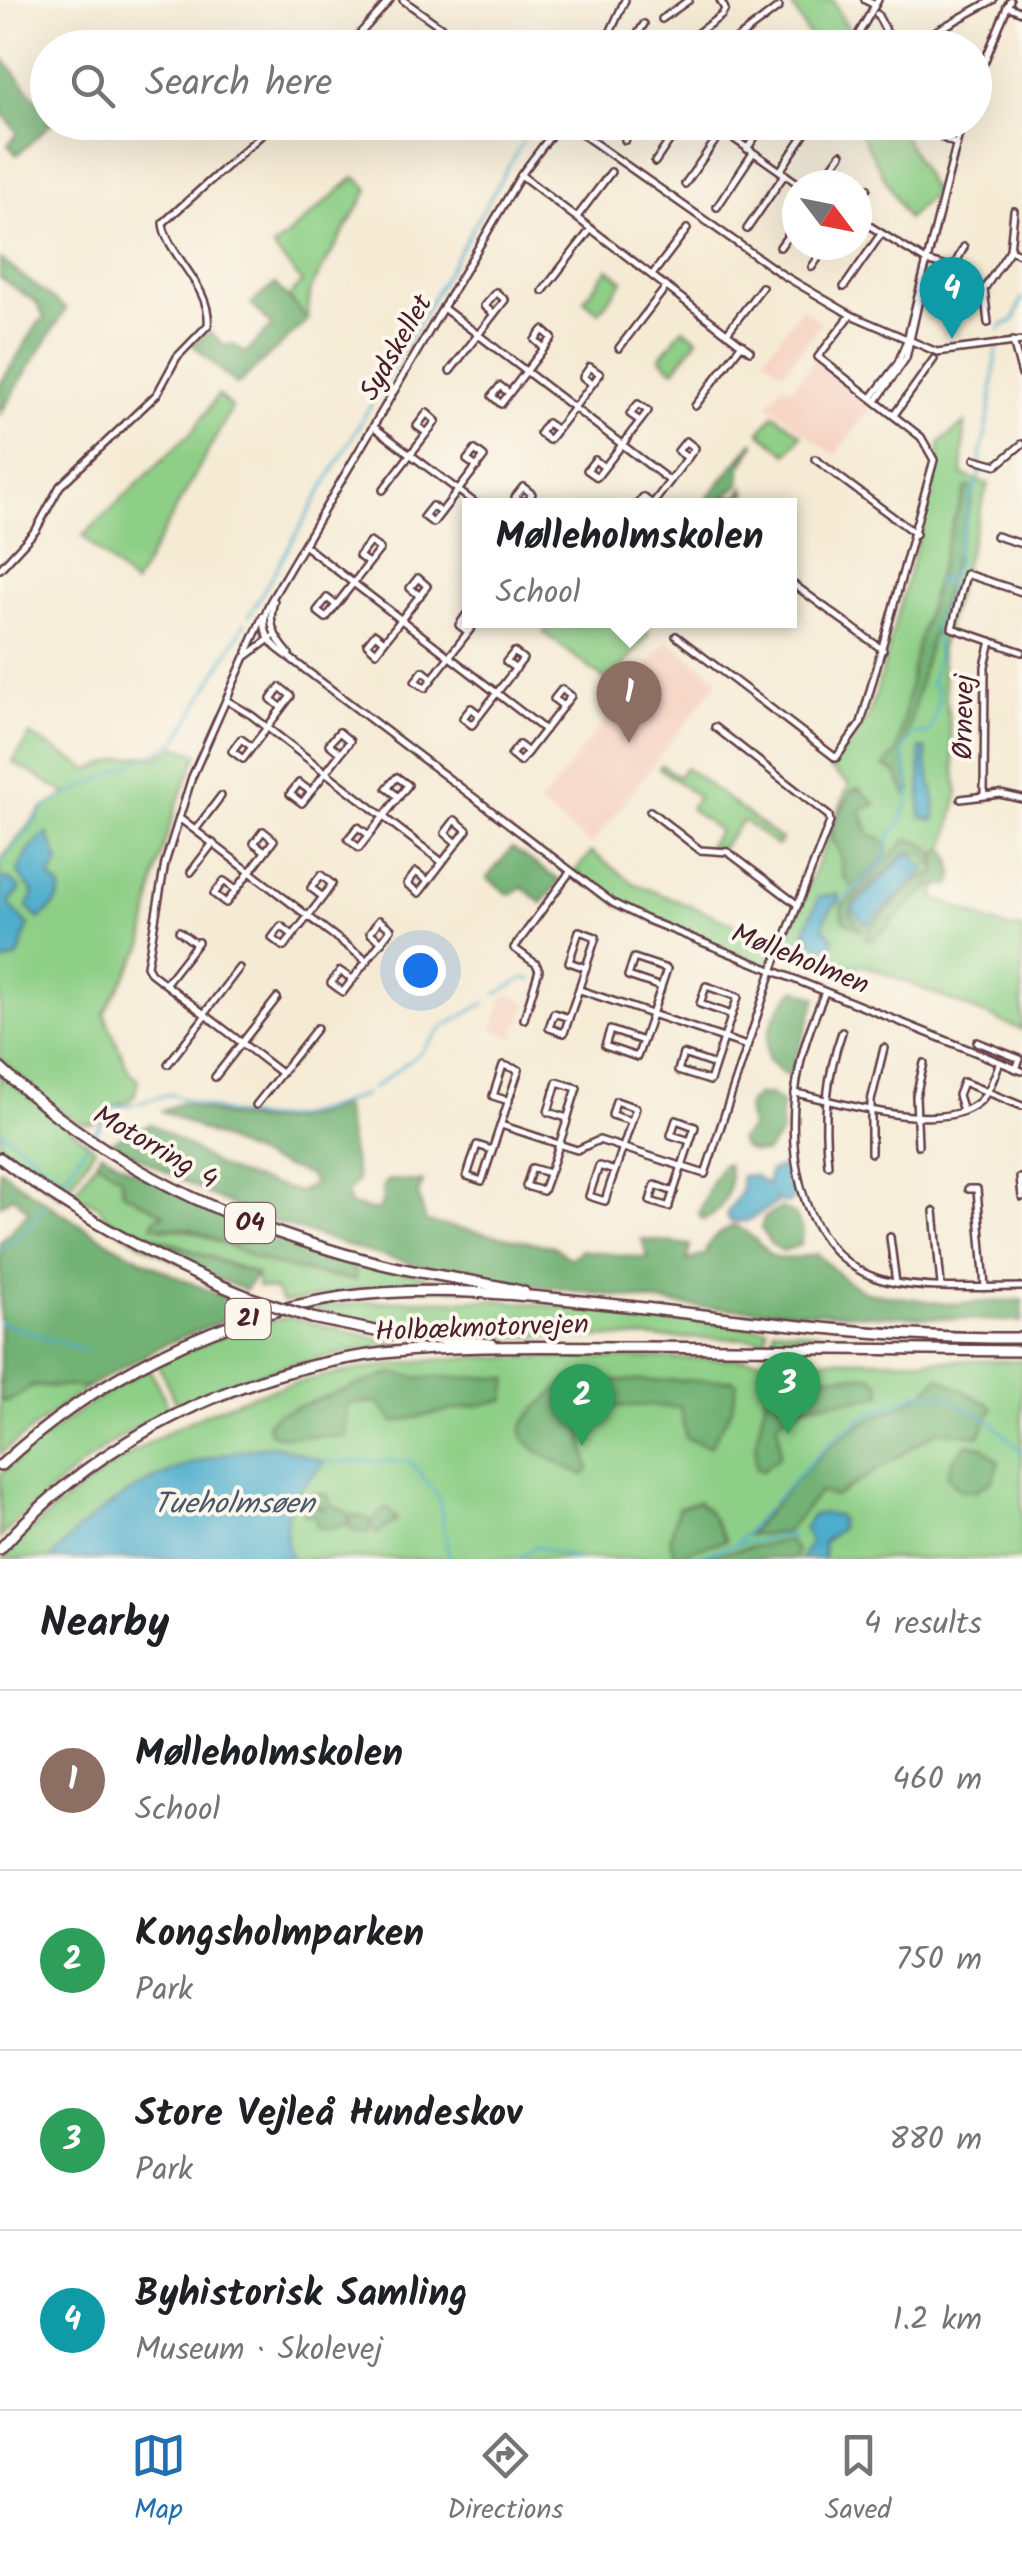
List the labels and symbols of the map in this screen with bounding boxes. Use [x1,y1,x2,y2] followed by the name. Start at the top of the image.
[782,170,872,260] north arrow
[920,256,984,339] pin: 4
[348,285,446,410] street label: Sydskellet
[596,660,662,743] pin: 1
[942,673,988,760] street label: Ørnevej
[724,912,876,1008] street label: Mølleholmen
[395,945,446,996] your location
[84,1094,226,1202] street label: Motorring 4
[225,1203,275,1243] road number: O4
[226,1299,270,1339] road number: 21
[374,1303,590,1355] street label: Holbækmotorvejen
[756,1352,820,1434] pin: 3
[550,1364,614,1446] pin: 2
[154,1481,316,1529] water label: Tueholmsøen

